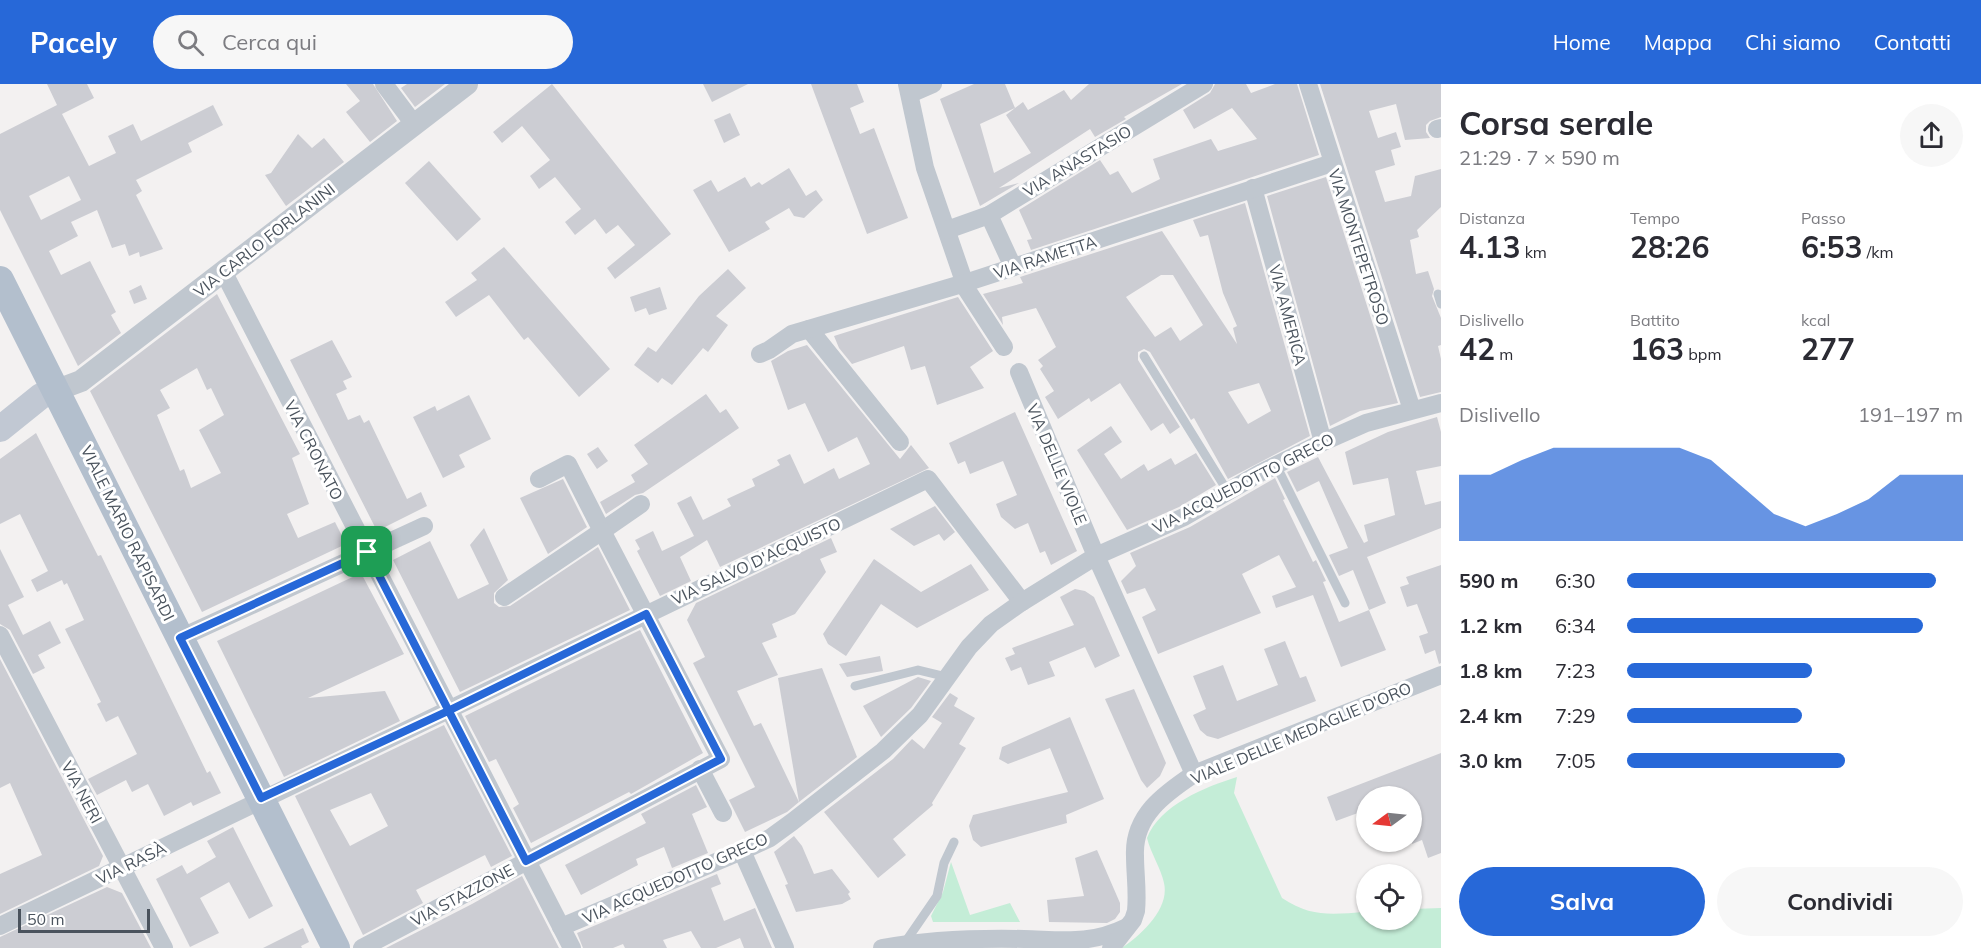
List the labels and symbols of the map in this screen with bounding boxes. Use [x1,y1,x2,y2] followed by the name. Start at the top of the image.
[1019,121,1135,201] street label: VIA ANASTASIO
[1324,166,1394,328] street label: VIA MONTEPETROSO
[189,179,339,301] street label: VIA CARLO FORLANINI
[991,231,1099,283] street label: VIA RAMETTA
[1265,262,1311,368] street label: VIA AMERICA
[280,397,348,503] street label: VIA CRONATO
[1023,401,1091,527] street label: VIA DELLE VIOLE
[1149,428,1337,538] street label: VIA ACQUEDOTTO GRECO
[77,442,179,624] street label: VIALE MARIO RAPISARDI
[668,513,844,609] street label: VIA SALVO D'ACQUISTO
[341,526,392,577] pin
[1188,677,1414,789] street label: VIALE DELLE MEDAGLIE D'ORO
[57,757,107,827] street label: VIA NERI
[1356,786,1422,852] north arrow
[579,828,771,928] street label: VIA ACQUEDOTTO GRECO
[93,837,170,889] street label: VIA RASÀ
[407,860,517,930] street label: VIA STAZZONE
[18,906,150,934] scale bar

